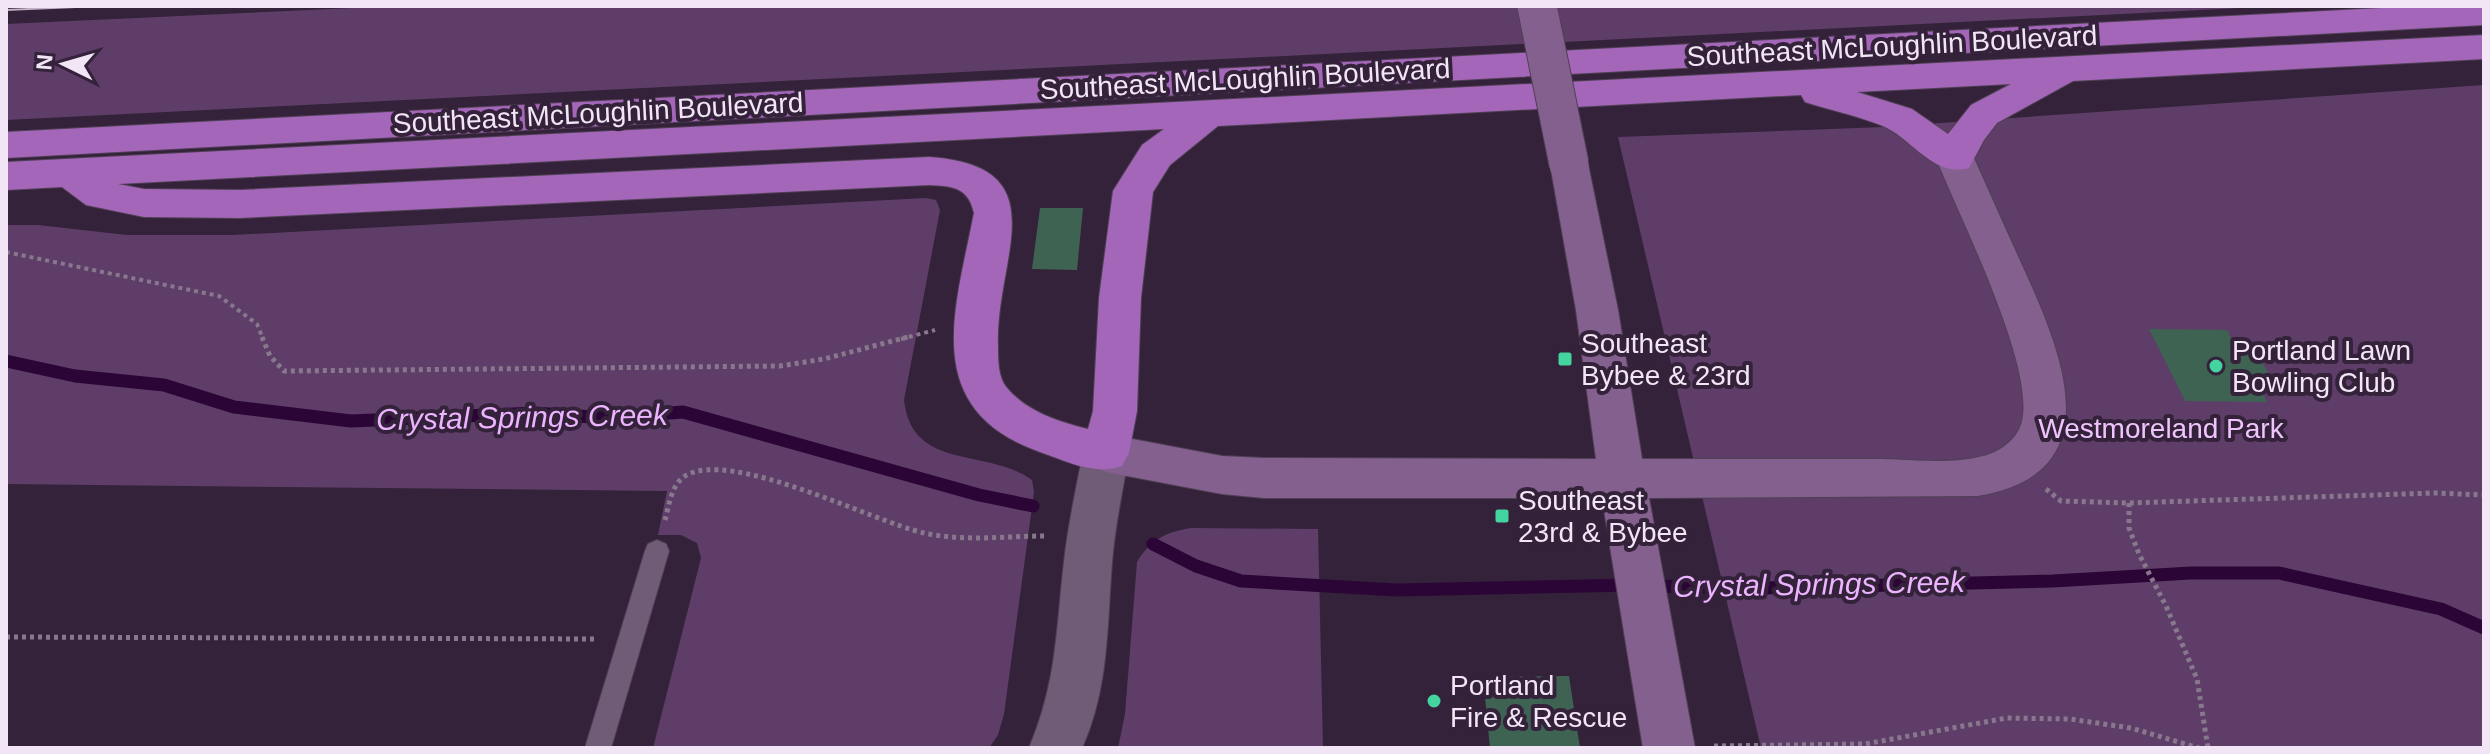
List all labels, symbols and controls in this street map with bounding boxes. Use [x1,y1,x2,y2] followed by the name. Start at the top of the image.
[1686,20,2098,72] street label: Southeast McLoughlin Boulevard
[24,24,104,104] north arrow
[31,53,58,71] text: N
[1039,53,1451,105] street label: Southeast McLoughlin Boulevard
[392,87,804,139] street label: Southeast McLoughlin Boulevard
[1581,328,1751,391] place label: Southeast Bybee & 23rd
[2232,335,2411,398] place label: Portland Lawn Bowling Club
[1556,350,1574,368] marker: Southeast Bybee & 23rd
[2207,357,2225,375] marker: Portland Lawn Bowling Club
[376,398,670,436] water label: Crystal Springs Creek
[2038,413,2285,444] park label: Westmoreland Park
[1518,485,1688,548] place label: Southeast 23rd & Bybee
[1493,507,1511,525] marker: Southeast 23rd & Bybee
[1673,565,1967,603] water label: Crystal Springs Creek
[1450,670,1627,733] place label: Portland Fire & Rescue
[1425,692,1443,710] marker: Portland Fire & Rescue

